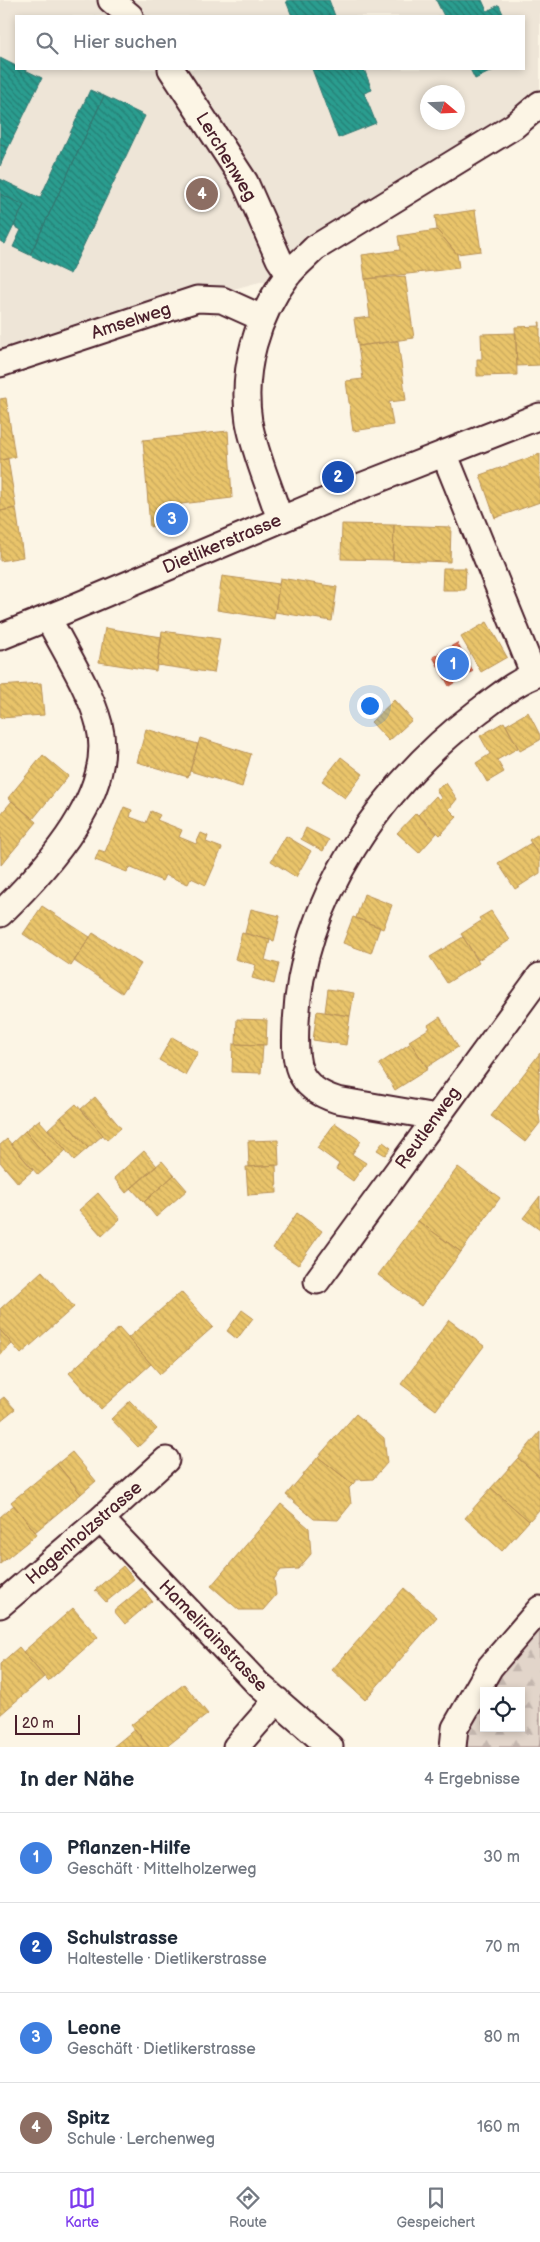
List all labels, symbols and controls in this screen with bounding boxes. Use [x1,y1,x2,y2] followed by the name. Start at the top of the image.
[15,15,525,70] search box
[33,29,61,57] icon: search
[73,31,177,54] text: Hier suchen
[420,85,465,130] north arrow
[191,109,261,205] street label: Lerchenweg
[186,175,218,213] pin: 4
[89,298,173,344] street label: Amselweg
[322,458,354,496] pin: 2
[156,500,188,538] pin: 3
[160,509,285,578] street label: Dietlikerstrasse
[437,645,469,683] pin: 1
[357,693,383,719] your location
[391,1083,465,1173] street label: Reutlenweg
[22,1477,146,1589] street label: Hagenholzstrasse
[154,1576,272,1696] street label: Hamelirainstrasse
[480,1687,525,1732] map controls
[480,1687,525,1732] button: locate
[15,1712,80,1735] scale bar
[22,1715,54,1732] text: 20 m
[20,1767,134,1792] text: In der Nähe
[424,1770,520,1789] text: 4 Ergebnisse
[67,1837,191,1860] text: Pflanzen-Hilfe
[33,1848,39,1867] text: 1
[483,1848,520,1867] text: 30 m
[67,1860,257,1879] text: Geschäft · Mittelholzerweg
[67,1927,178,1950] text: Schulstrasse
[31,1938,41,1957] text: 2
[485,1938,520,1957] text: 70 m
[67,1950,267,1969] text: Haltestelle · Dietlikerstrasse
[67,2017,121,2040] text: Leone
[31,2028,41,2047] text: 3
[484,2028,520,2047] text: 80 m
[67,2040,256,2059] text: Geschäft · Dietlikerstrasse
[67,2107,110,2130] text: Spitz
[31,2118,41,2137] text: 4
[477,2118,520,2137] text: 160 m
[67,2130,215,2149] text: Schule · Lerchenweg
[65,2184,99,2231] tab: Karte
[229,2184,267,2231] tab: Route
[397,2184,475,2231] tab: Gespeichert

